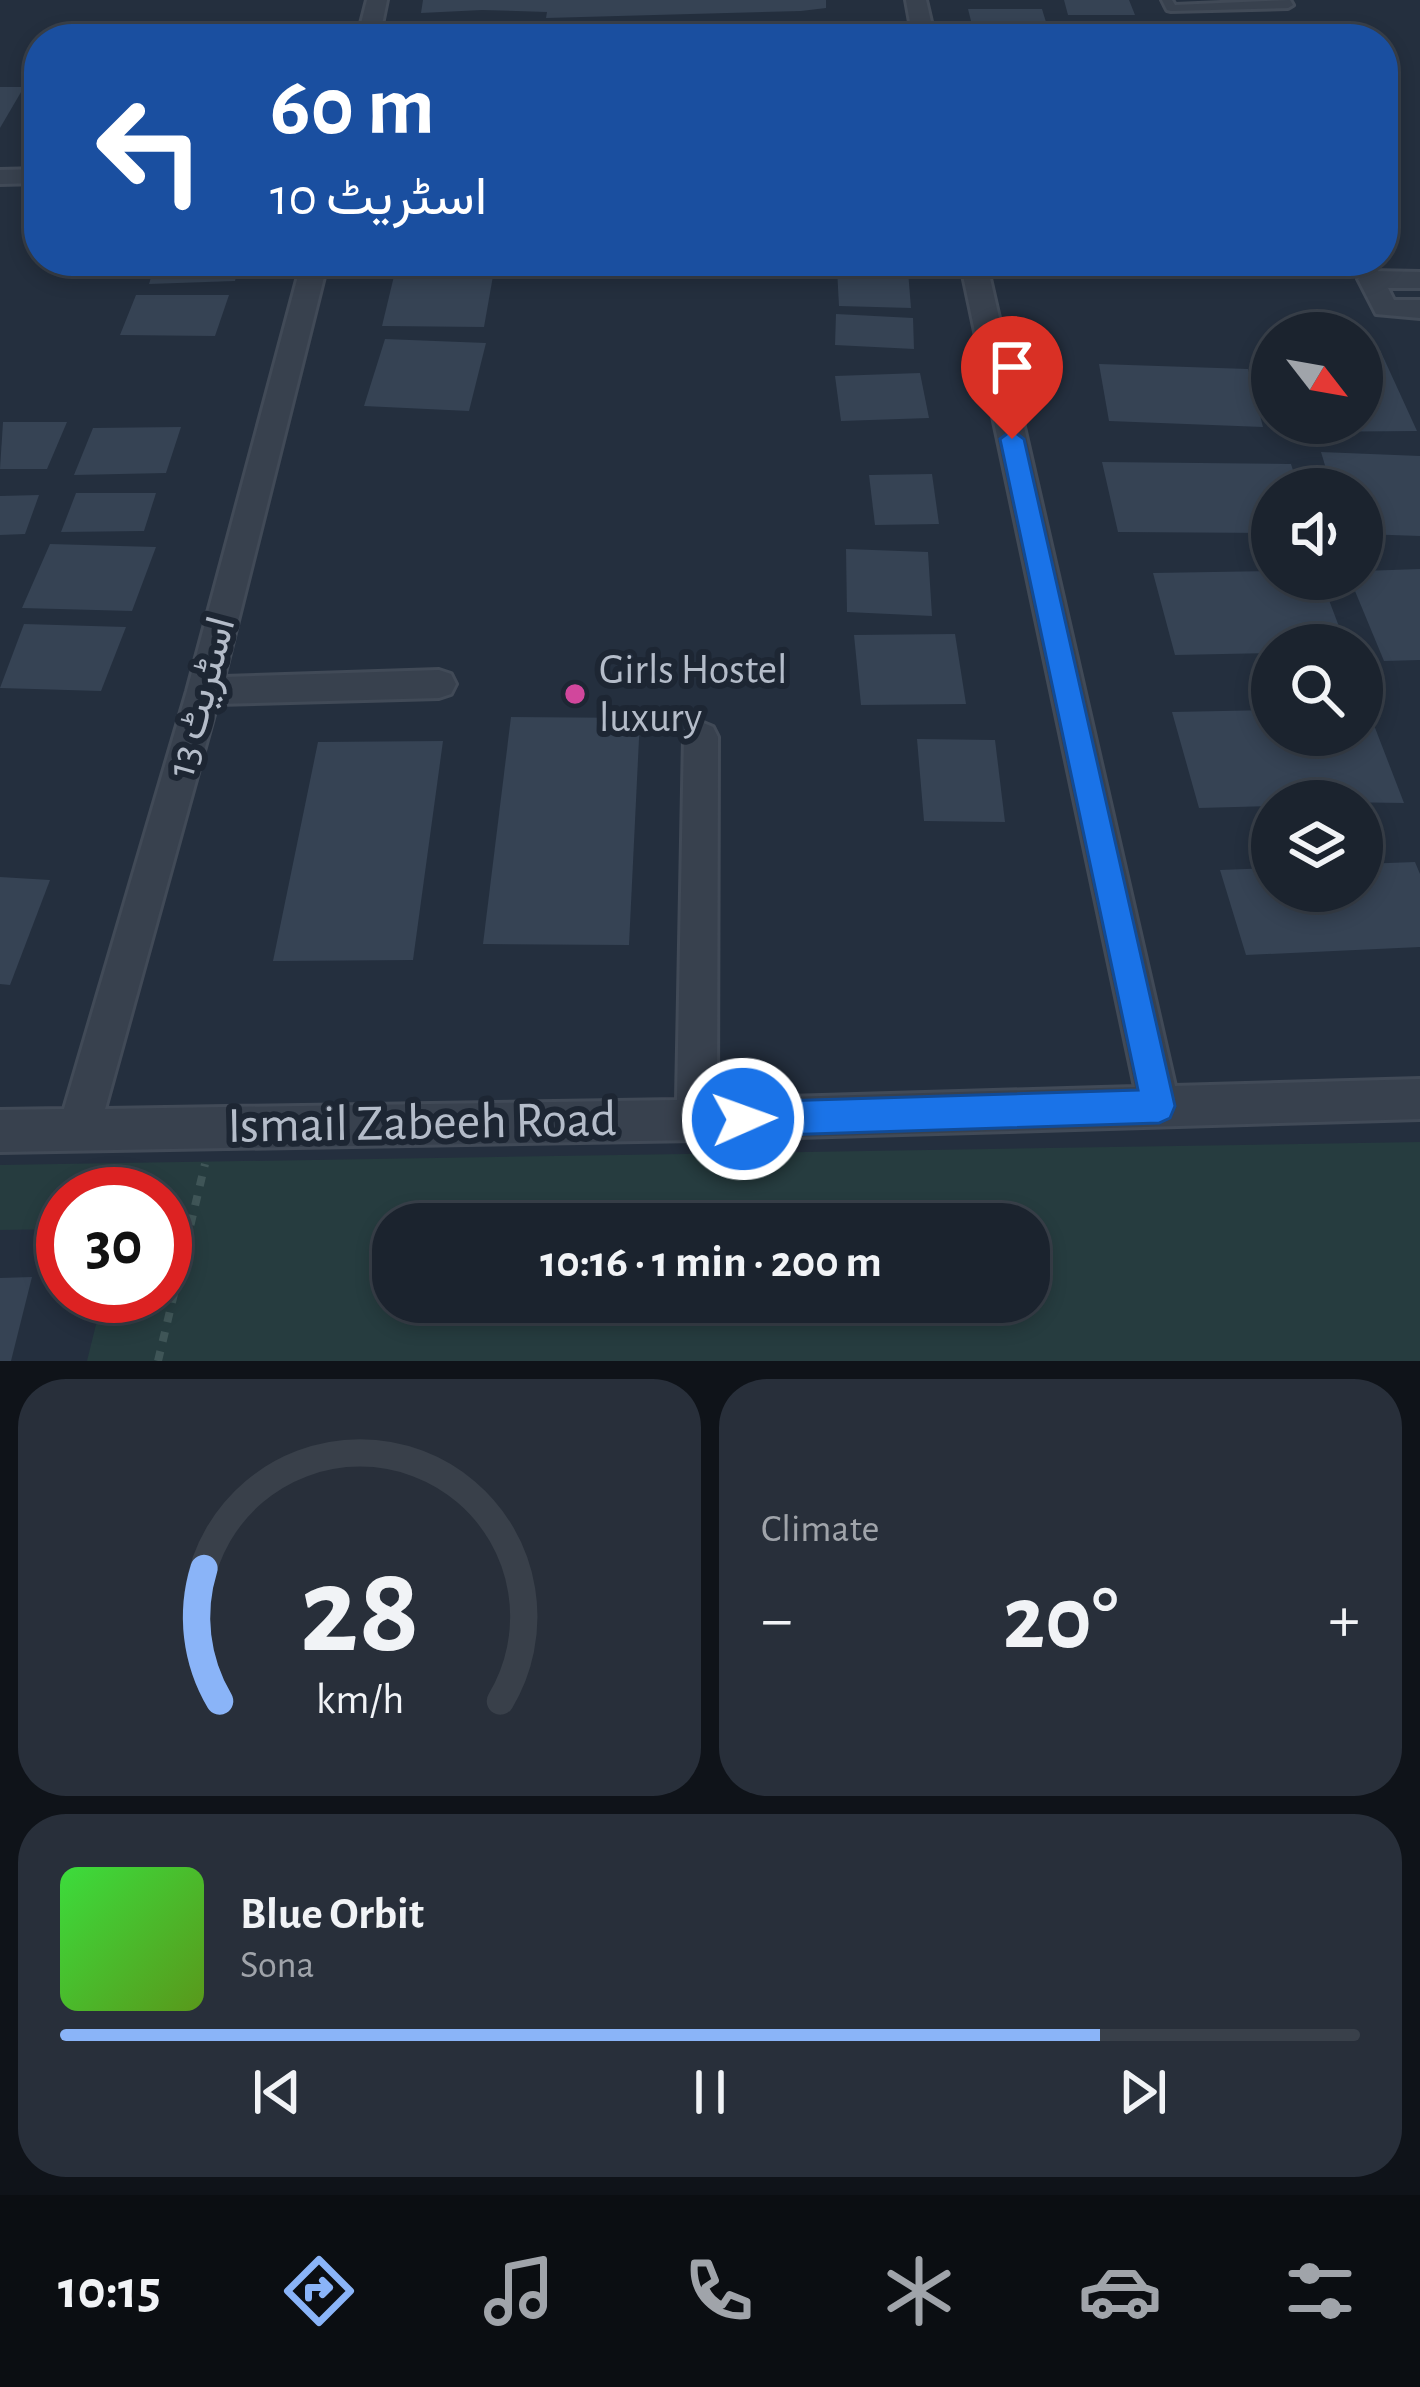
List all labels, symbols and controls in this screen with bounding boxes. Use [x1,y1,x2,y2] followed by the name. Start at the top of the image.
[270,66,435,150] text: 60 m
[72,72,228,228] icon: left
[270,171,487,225] text: اسٹریٹ 10
[1251,312,1383,444] north arrow
[1251,312,1383,912] map controls
[961,316,1063,439] pin
[979,334,1045,400] icon: arrive
[1251,468,1383,600] button: sound
[159,612,246,783] street label: اسٹریٹ 13
[1251,624,1383,756] button: search
[599,649,787,739] place label: Girls Hostel luxury
[562,681,588,707] marker: Girls Hostel luxury
[1251,780,1383,912] button: layers
[680,1056,806,1182] position arrow
[227,1094,617,1152] street label: Ismail Zabeeh Road
[36,1167,192,1323] speed limit sign: 30
[540,1240,882,1285] text: 10:16 · 1 min · 200 m
[761,1510,879,1549] text: Climate
[299,1550,420,1675] text: 28
[1003,1575,1118,1665] text: 20°
[761,1587,793,1653] text: −
[1328,1587,1360,1653] text: +
[315,1678,404,1721] text: km/h
[240,1892,424,1937] text: Blue Orbit
[240,1946,315,1985] text: Sona
[244,2059,310,2125] icon: previous
[677,2059,743,2125] icon: pause
[1110,2059,1176,2125] icon: next
[277,2249,361,2333] icon: directions
[477,2249,561,2333] icon: music
[677,2249,761,2333] icon: phone
[877,2249,961,2333] icon: climate
[1078,2249,1162,2333] icon: car
[1278,2249,1362,2333] icon: filters
[58,2264,161,2318] text: 10:15

